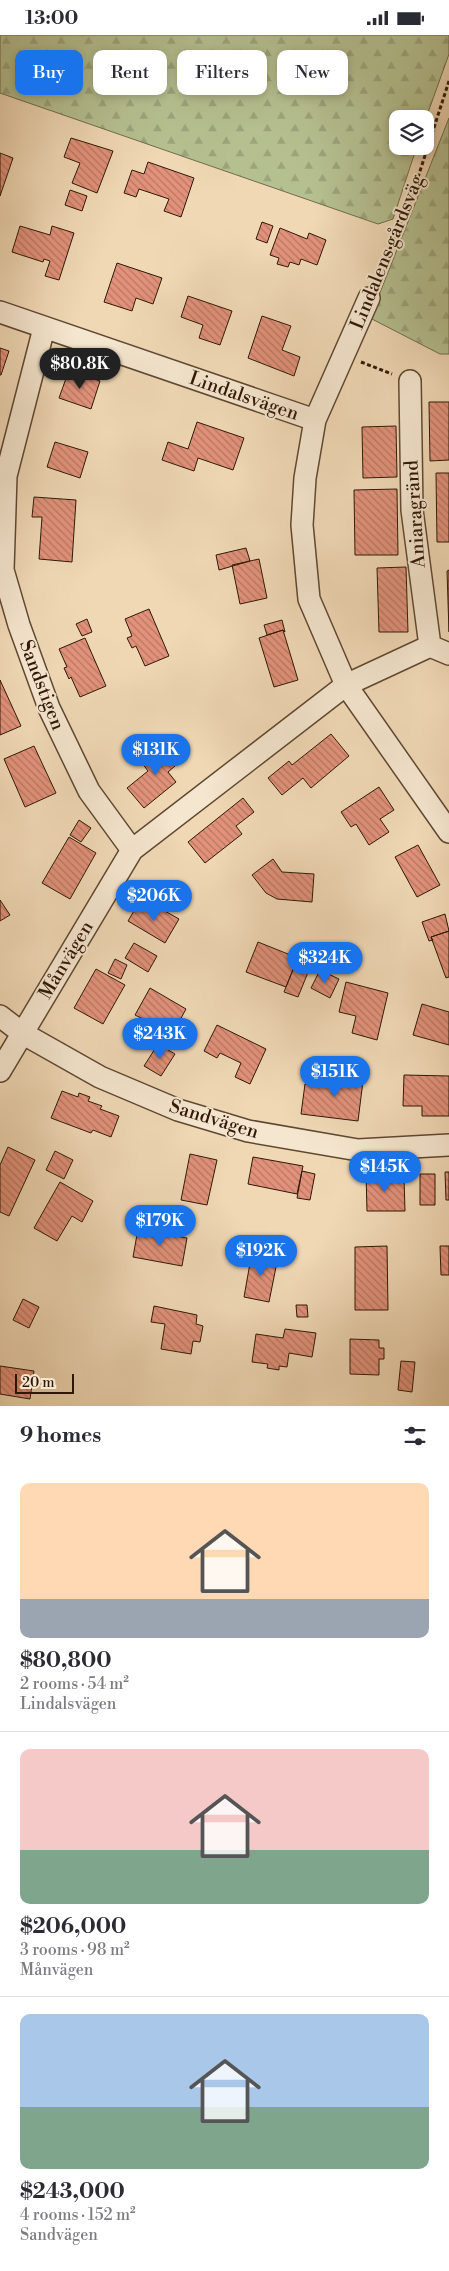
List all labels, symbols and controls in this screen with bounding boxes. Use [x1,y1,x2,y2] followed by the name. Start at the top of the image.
[25,6,78,30] text: 13:00
[15,50,83,95] chip: Buy
[93,50,167,95] chip: Rent
[177,50,267,95] chip: Filters
[277,50,348,95] chip: New
[389,110,434,155] map controls
[389,110,434,155] button: layers
[345,171,429,333] street label: Lindalens gårdsväg
[39,347,121,390] pin: $80.8K
[51,354,109,374] text: $80.8K
[186,366,302,426] street label: Lindalsvägen
[399,459,431,570] street label: Aniaragränd
[14,637,70,733] street label: Sandstigen
[121,733,191,776] pin: $131K
[132,740,180,760] text: $131K
[119,879,189,922] pin: $206K
[127,886,181,906] text: $206K
[33,916,99,1004] street label: Månvägen
[290,941,360,984] pin: $324K
[299,948,351,968] text: $324K
[125,1017,195,1060] pin: $243K
[134,1024,186,1044] text: $243K
[300,1055,370,1098] pin: $151K
[311,1062,359,1082] text: $151K
[166,1094,262,1144] street label: Sandvägen
[350,1151,420,1193] pin: $145K
[360,1157,410,1177] text: $145K
[125,1205,195,1247] pin: $179K
[136,1211,184,1231] text: $179K
[226,1235,296,1277] pin: $192K
[236,1241,286,1261] text: $192K
[15,1371,74,1394] scale bar
[22,1374,54,1392] text: 20 m
[401,1422,429,1450] icon: filters
[20,1423,101,1449] text: 9 homes
[180,1516,270,1606] icon: home
[20,1648,112,1674] text: $80,800
[20,1674,129,1694] text: 2 rooms · 54 m²
[20,1694,116,1714] text: Lindalsvägen
[180,1781,270,1871] icon: home
[20,1914,126,1940] text: $206,000
[20,1940,130,1960] text: 3 rooms · 98 m²
[20,1960,93,1980] text: Månvägen
[180,2046,270,2136] icon: home
[20,2179,125,2205] text: $243,000
[20,2205,136,2225] text: 4 rooms · 152 m²
[20,2225,98,2245] text: Sandvägen

